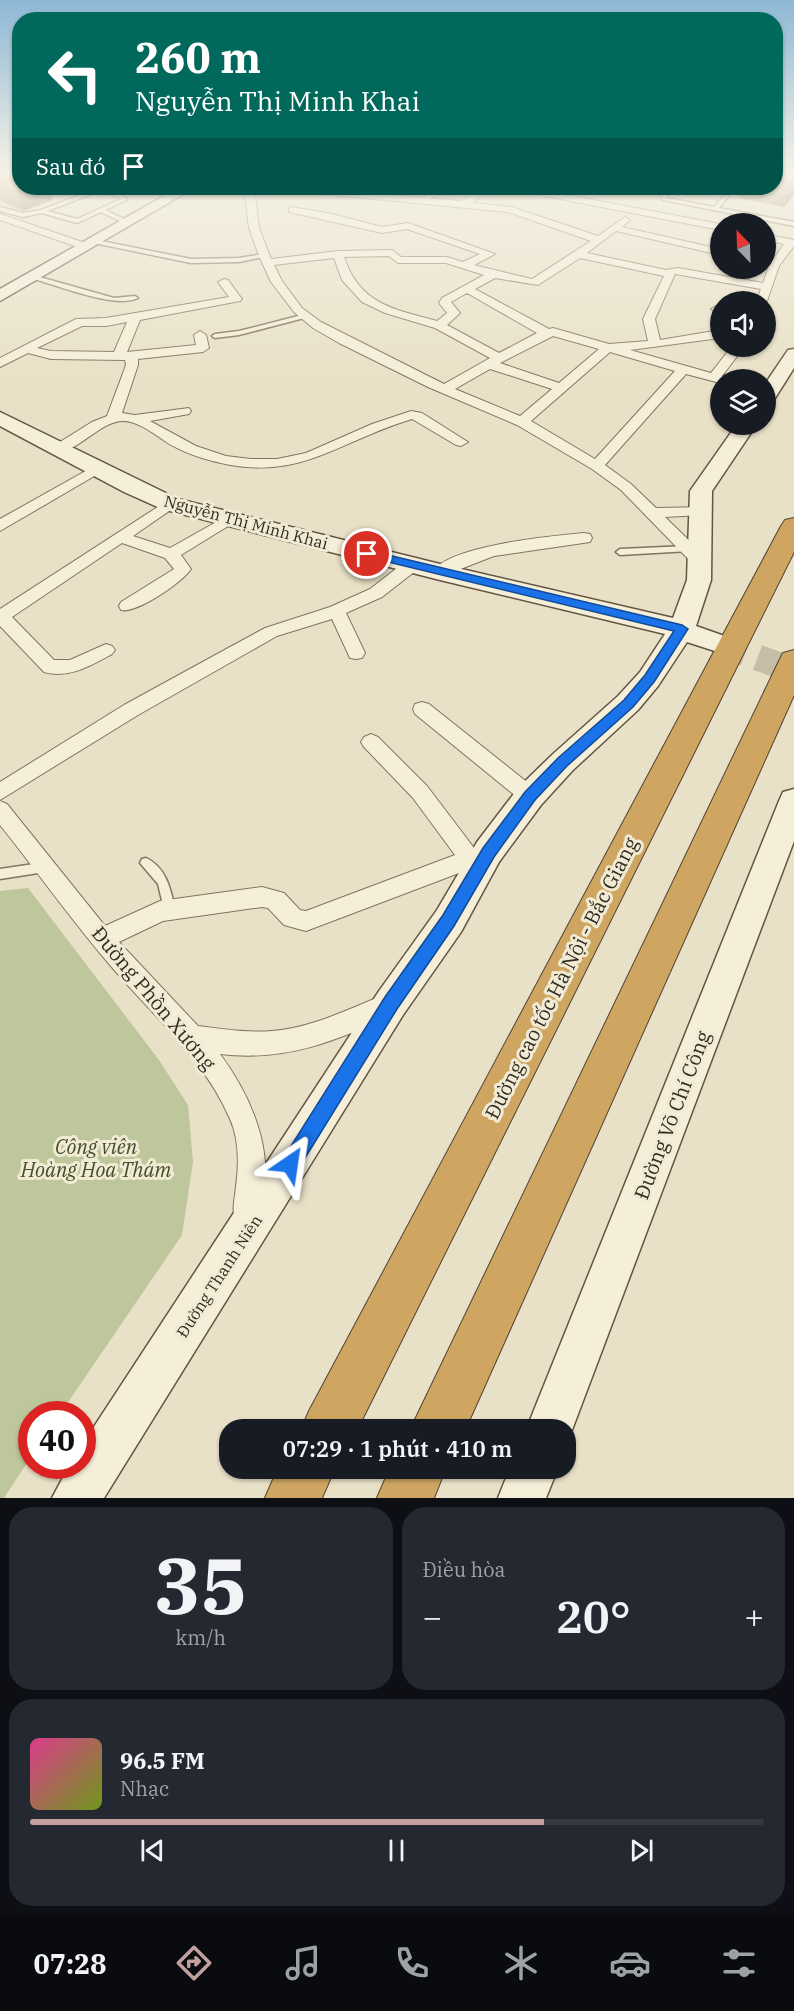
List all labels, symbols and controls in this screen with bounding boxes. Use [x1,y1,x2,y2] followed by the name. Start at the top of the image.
[135,30,261,85] text: 260 m
[36,36,114,114] icon: left
[135,83,420,118] text: Nguyễn Thị Minh Khai
[117,150,150,183] icon: arrive
[36,152,105,181] text: Sau đó
[710,213,776,279] north arrow
[710,213,776,435] map controls
[710,291,776,357] button: sound
[710,369,776,435] button: layers
[162,490,330,554] street label: Nguyễn Thị Minh Khai
[341,528,392,579] pin
[350,537,383,570] icon: arrive
[478,832,644,1123] street label: Đường cao tốc Hà Nội - Bắc Giang
[86,920,222,1076] street label: Đường Phồn Xương
[627,1027,717,1203] street label: Đường Võ Chí Công
[258,1132,322,1196] position arrow
[20,1133,172,1183] park label: Công viên Hoàng Hoa Thám
[172,1211,266,1341] street label: Đường Thanh Niên
[18,1401,96,1479] speed limit sign: 40
[283,1434,512,1463] text: 07:29 · 1 phút · 410 m
[154,1534,248,1635] text: 35
[423,1556,506,1583] text: Điều hòa
[556,1587,631,1645] text: 20°
[423,1595,442,1638] text: −
[744,1595,764,1638] text: +
[175,1624,226,1651] text: km/h
[120,1746,205,1775] text: 96.5 FM
[120,1775,169,1802] text: Nhạc
[136,1834,169,1867] icon: previous
[380,1834,413,1867] icon: pause
[625,1834,658,1867] icon: next
[173,1942,215,1984] icon: directions
[282,1942,324,1984] icon: music
[391,1942,433,1984] icon: phone
[500,1942,542,1984] icon: climate
[609,1942,651,1984] icon: car
[718,1942,760,1984] icon: filters
[34,1946,106,1981] text: 07:28

